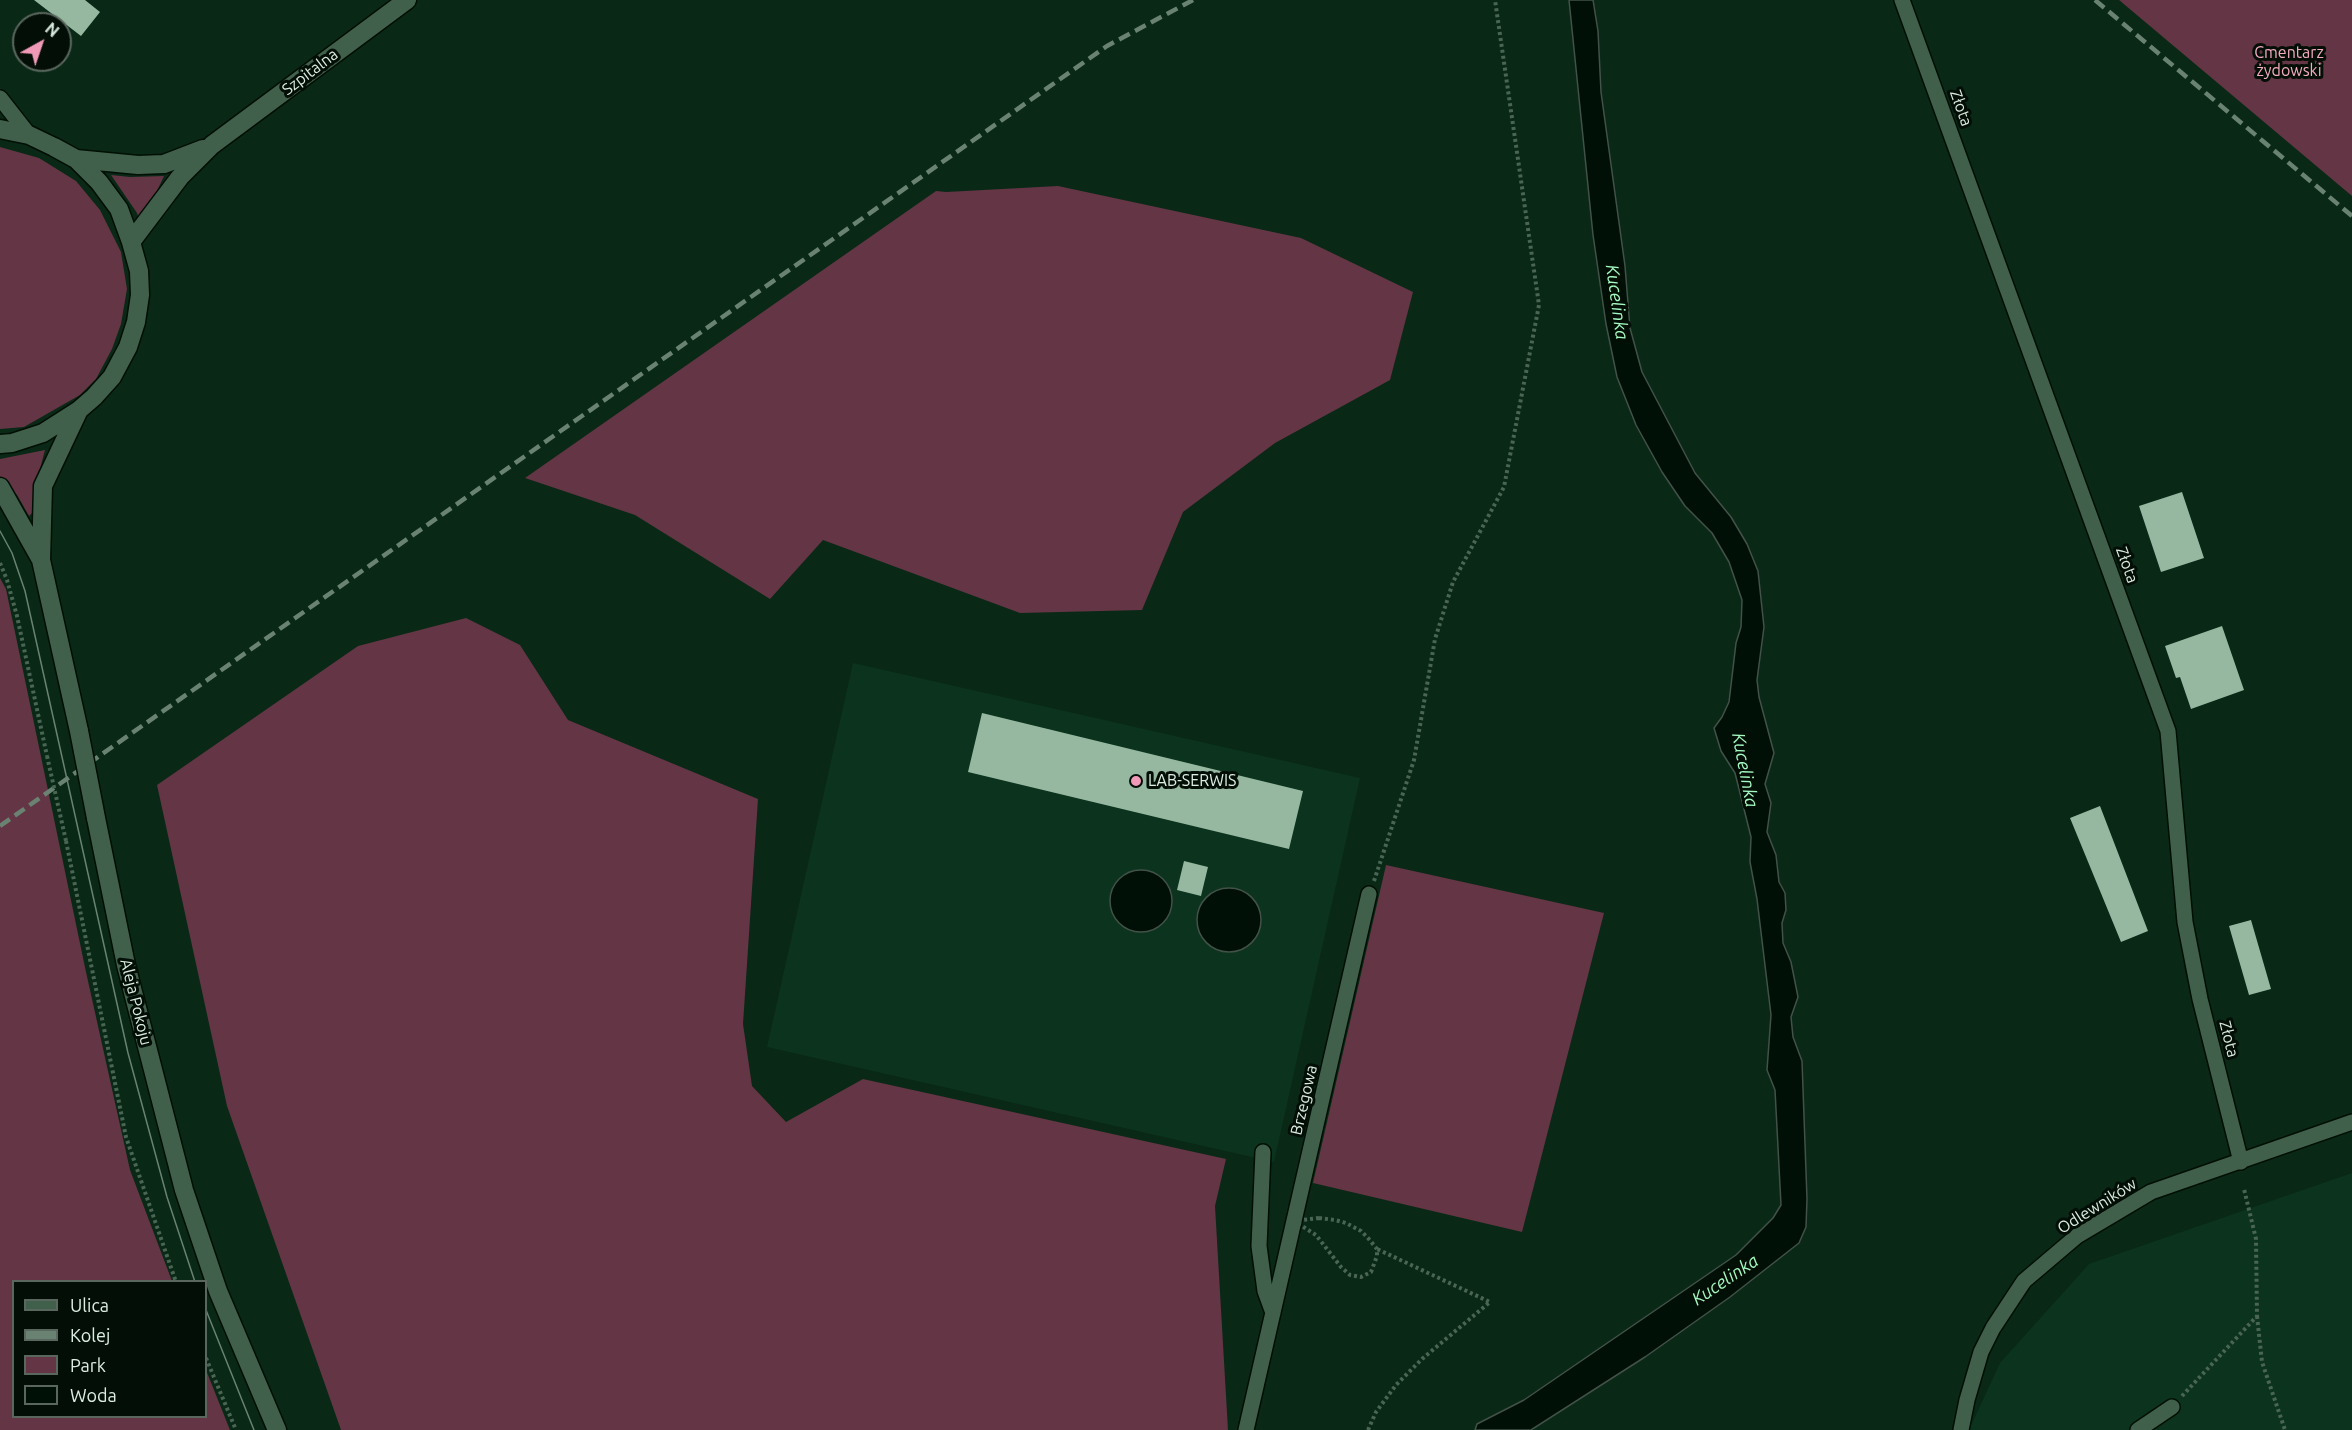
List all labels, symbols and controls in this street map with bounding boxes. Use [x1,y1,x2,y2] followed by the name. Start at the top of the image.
[12,12,72,72] north arrow
[42,19,63,40] text: N
[2254,43,2324,81] park label: Cmentarz żydowski
[278,45,342,99] street label: Szpitalna
[1946,87,1976,129] street label: Złota
[1601,263,1633,341] water label: Kucelinka
[2112,544,2142,586] street label: Złota
[1727,731,1763,809] water label: Kucelinka
[1148,771,1236,791] place label: LAB-SERWIS
[1129,774,1143,788] marker: LAB-SERWIS
[116,957,156,1047] street label: Aleja Pokoju
[2215,1019,2243,1059] street label: Złota
[1287,1063,1321,1137] street label: Brzegowa
[2054,1174,2140,1238] street label: Odlewników
[1688,1250,1762,1310] water label: Kucelinka
[12,1280,207,1418] legend
[70,1295,109,1315] text: Ulica
[70,1325,110,1345] text: Kolej
[70,1355,106,1375] text: Park
[70,1385,117,1405] text: Woda

